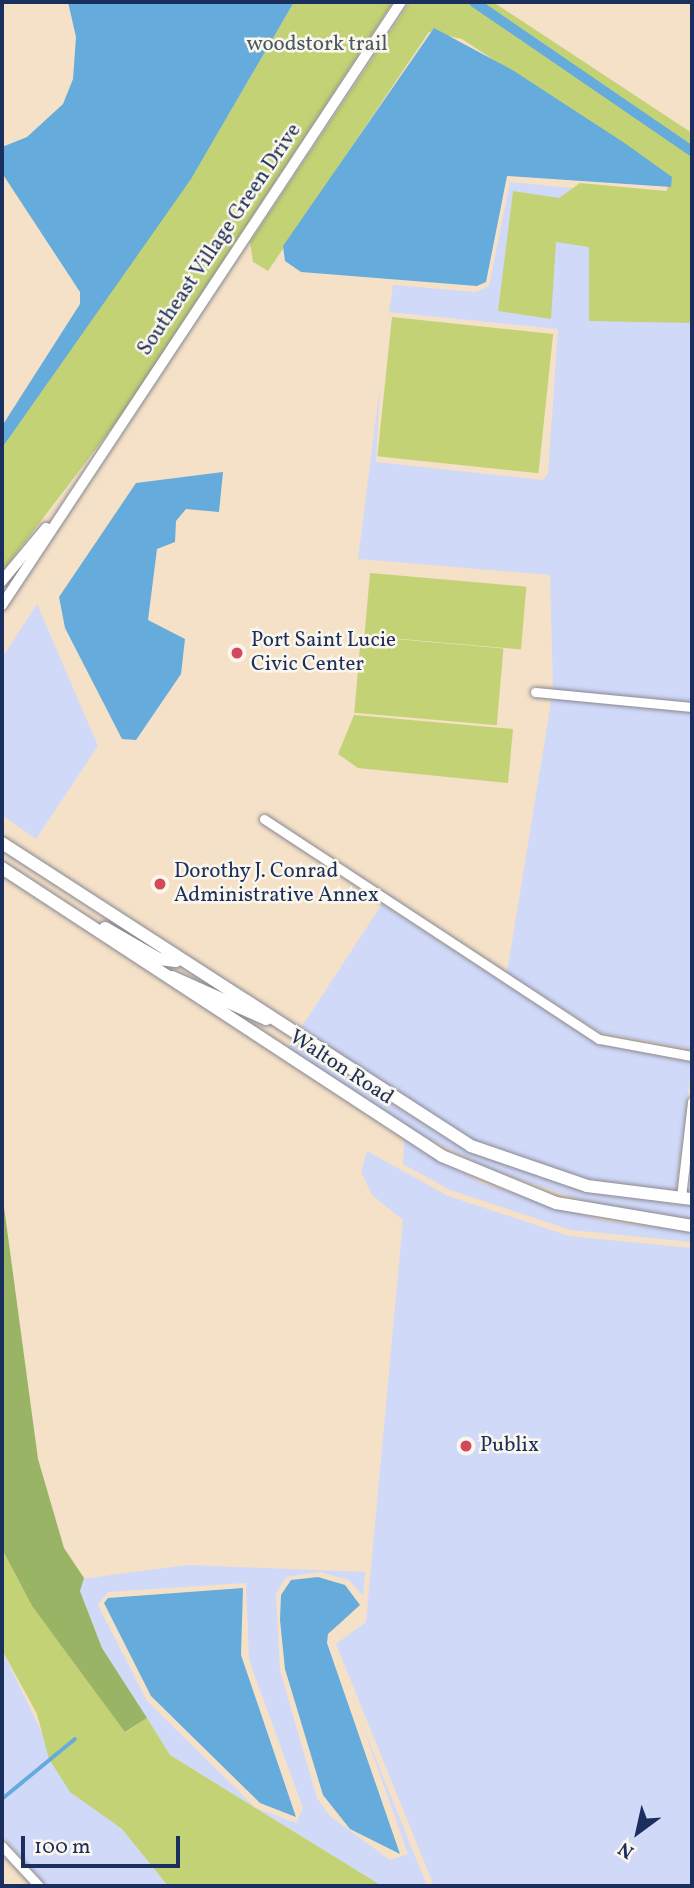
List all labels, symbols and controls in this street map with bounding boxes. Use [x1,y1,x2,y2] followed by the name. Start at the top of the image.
[246,32,388,58] park label: woodstork trail
[133,119,307,361] street label: Southeast Village Green Drive
[251,628,396,678] place label: Port Saint Lucie Civic Center
[229,645,245,661] marker: Port Saint Lucie Civic Center
[174,859,379,909] place label: Dorothy J. Conrad Administrative Annex
[152,876,168,892] marker: Dorothy J. Conrad Administrative Annex
[284,1025,398,1111] street label: Walton Road
[480,1433,539,1459] place label: Publix
[458,1438,474,1454] marker: Publix
[603,1797,673,1867] north arrow
[24,1822,184,1866] scale bar
[34,1833,91,1862] text: 100 m
[614,1835,639,1864] text: N

